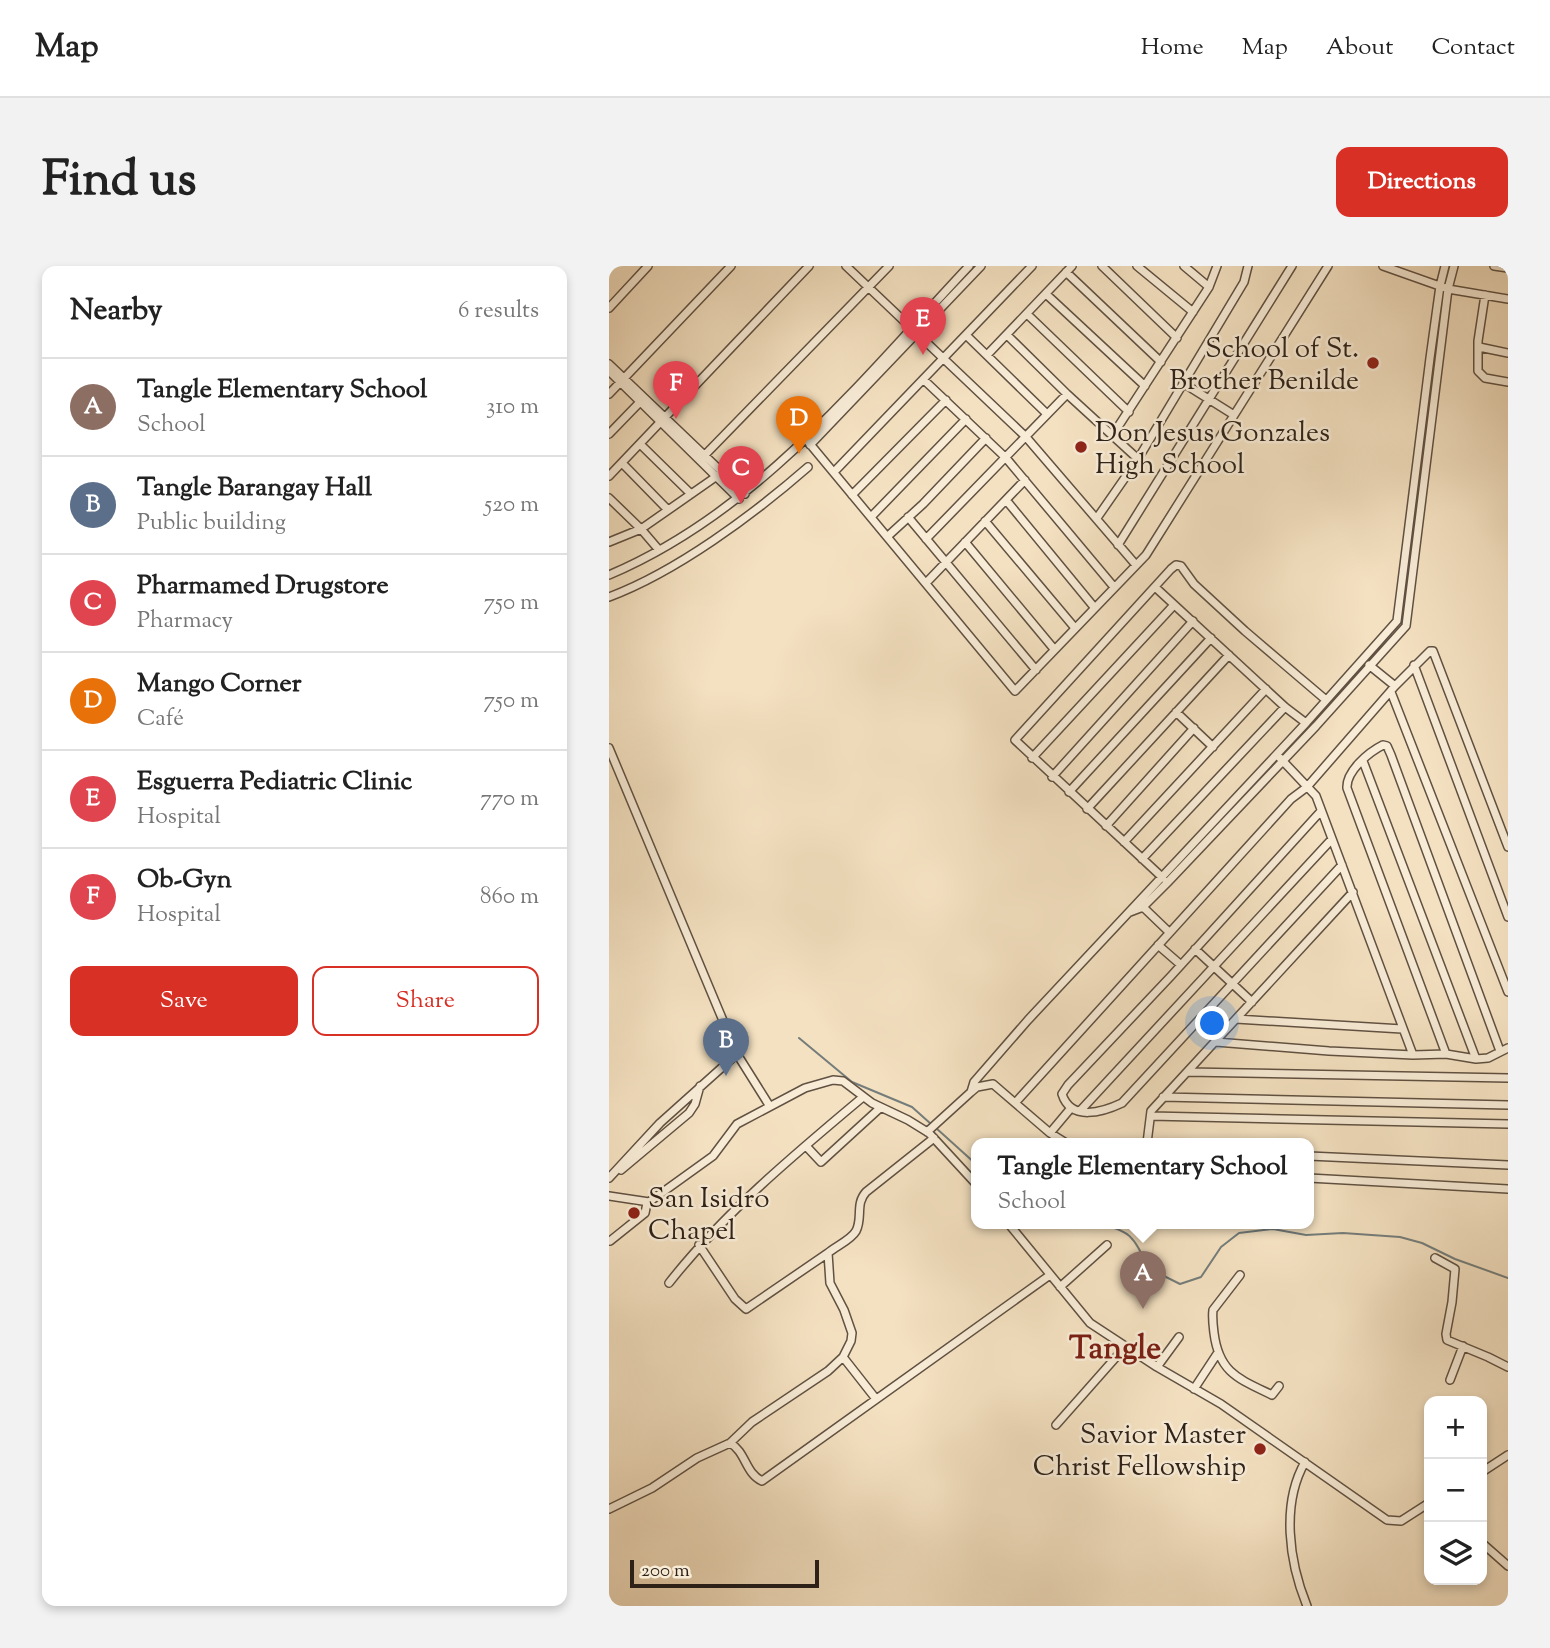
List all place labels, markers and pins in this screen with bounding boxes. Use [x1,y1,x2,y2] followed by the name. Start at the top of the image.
[900,297,946,355] pin: E
[1169,330,1359,402] place label: School of St. Brother Benilde
[1365,355,1381,371] marker: School of St. Brother Benilde
[653,361,699,419] pin: F
[776,396,822,454] pin: D
[1095,414,1330,486] place label: Don Jesus Gonzales High School
[1073,439,1089,455] marker: Don Jesus Gonzales High School
[718,446,764,504] pin: C
[703,1018,749,1076] pin: B
[648,1180,769,1252] place label: San Isidro Chapel
[626,1205,642,1221] marker: San Isidro Chapel
[1120,1251,1166,1309] pin: A
[1033,1416,1246,1488] place label: Savior Master Christ Fellowship
[1252,1441,1268,1457] marker: Savior Master Christ Fellowship

